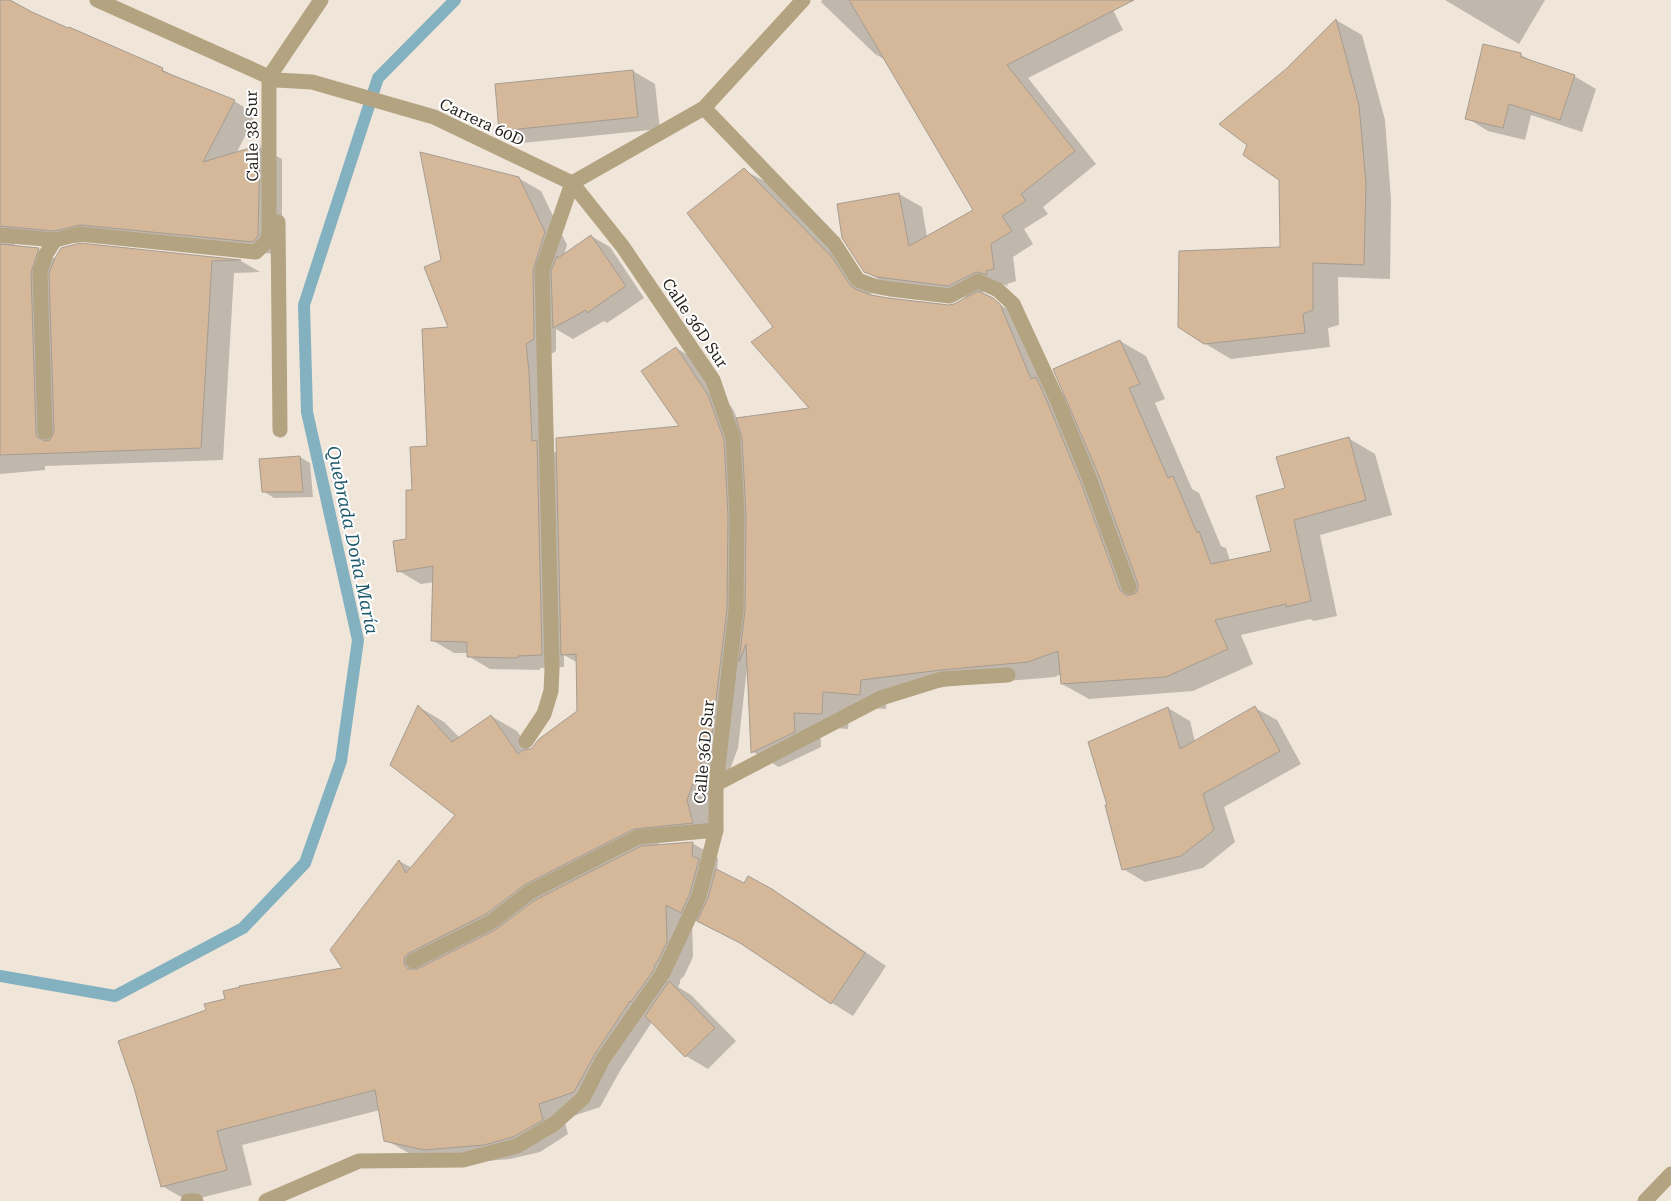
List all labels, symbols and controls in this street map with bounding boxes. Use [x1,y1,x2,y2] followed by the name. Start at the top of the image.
[242,90,262,182] street label: Calle 38 Sur
[437,94,527,150] street label: Carrera 60D
[658,275,732,372] street label: Calle 36D Sur
[323,444,383,636] water label: Quebrada Doña María
[690,699,718,804] street label: Calle 36D Sur

